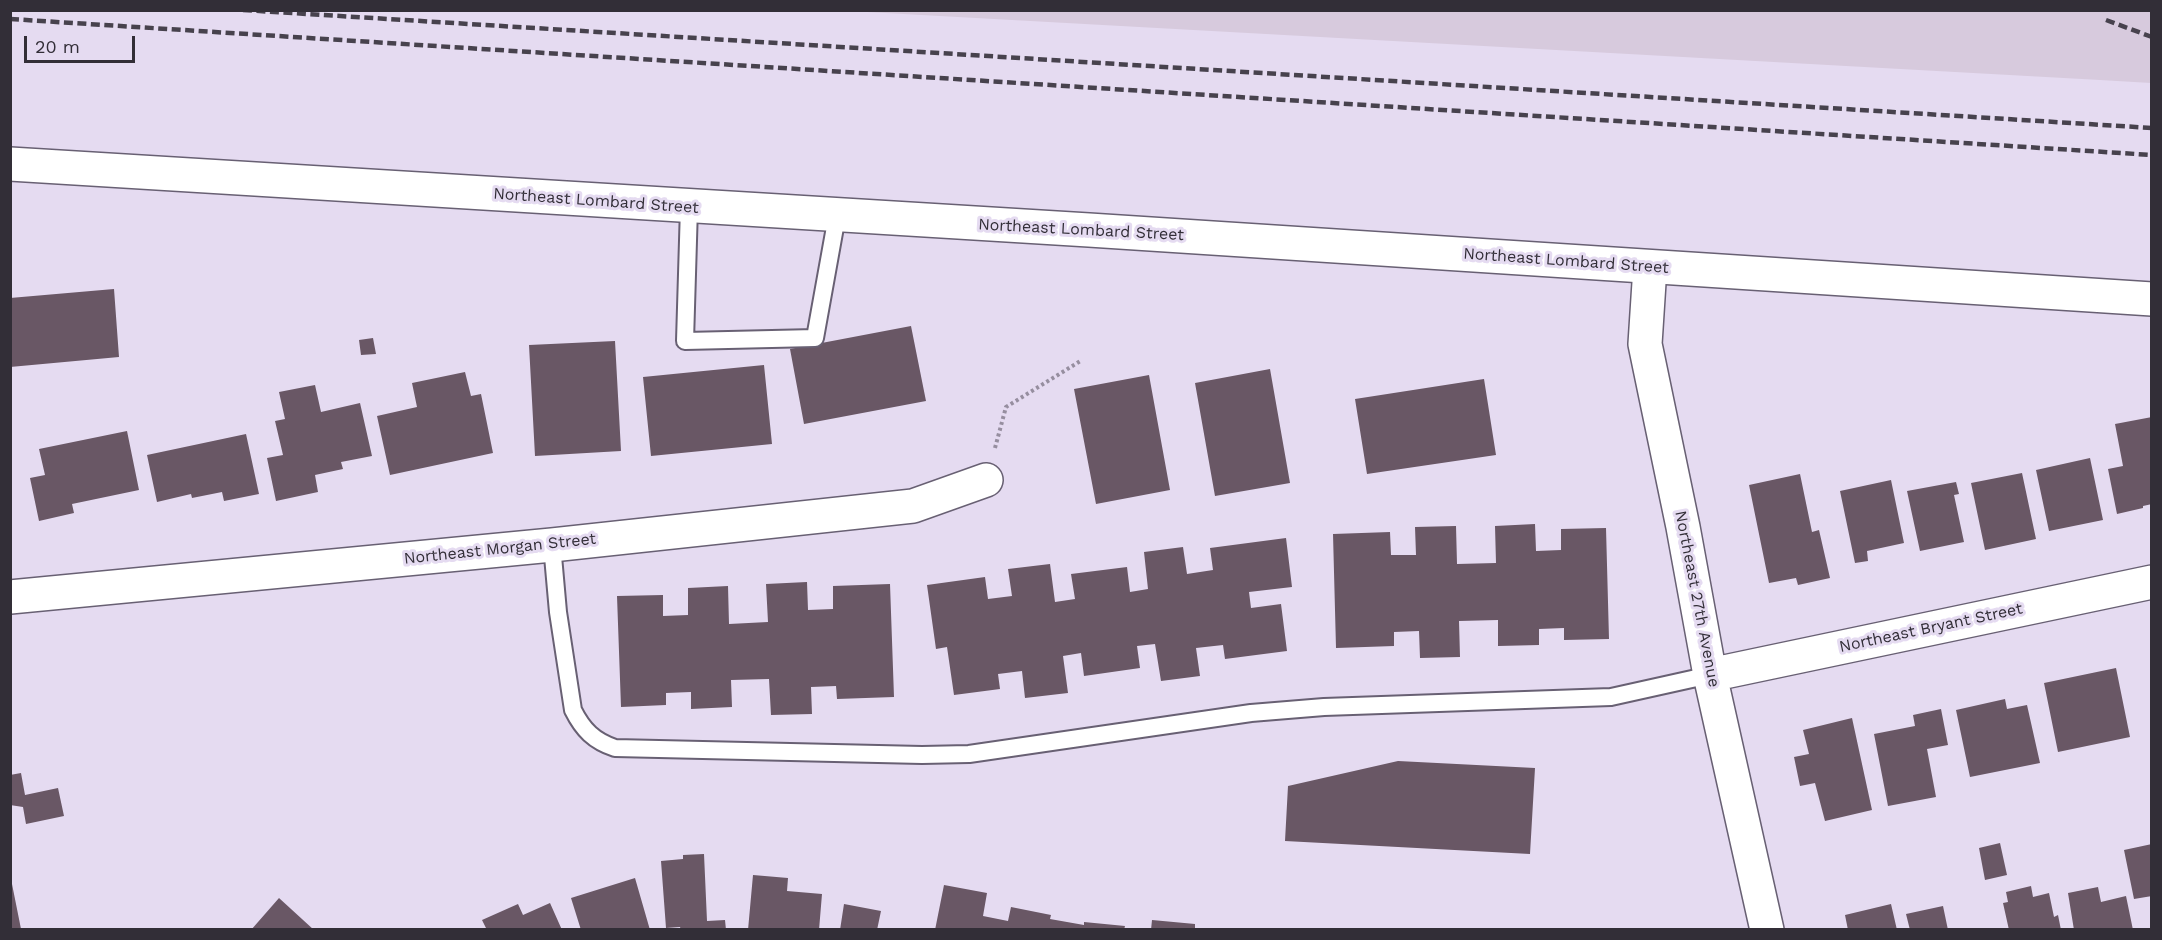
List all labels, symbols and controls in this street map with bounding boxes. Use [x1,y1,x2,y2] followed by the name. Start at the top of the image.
[27,24,138,62] scale bar
[35,36,80,57] text: 20 m
[493,184,699,218] street label: Northeast Lombard Street
[978,215,1184,245] street label: Northeast Lombard Street
[1463,244,1669,278] street label: Northeast Lombard Street
[1670,509,1724,689] street label: Northeast 27th Avenue
[403,529,597,569] street label: Northeast Morgan Street
[1838,599,2024,657] street label: Northeast Bryant Street

